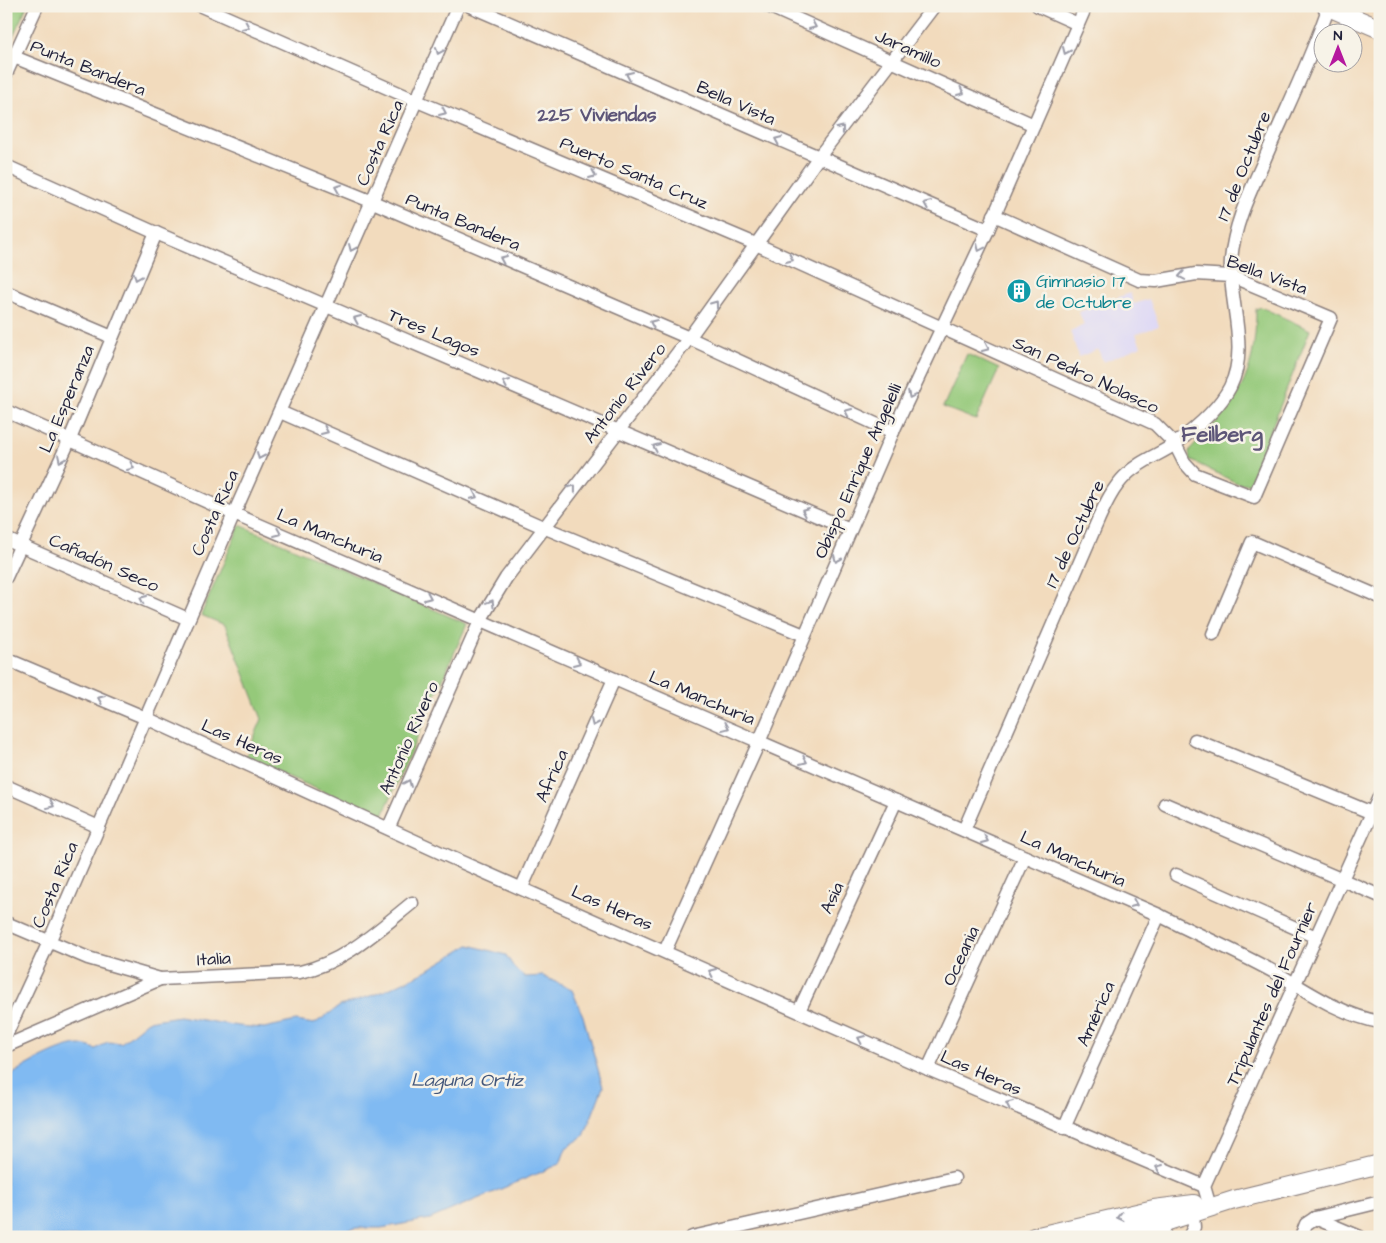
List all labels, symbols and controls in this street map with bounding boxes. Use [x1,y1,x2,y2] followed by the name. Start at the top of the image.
[241,19,250,30] one-way arrow
[808,20,817,30] one-way arrow
[1314,22,1364,72] north arrow
[871,23,945,75] street label: Jaramillo
[1334,26,1343,46] text: N
[27,34,149,102] street label: Punta Bandera
[434,46,445,55] one-way arrow
[1062,46,1073,55] one-way arrow
[625,71,634,82] one-way arrow
[693,74,779,132] street label: Bella Vista
[956,86,965,97] one-way arrow
[350,96,410,190] street label: Costa Rica
[536,102,657,129] district label: 225 Viviendas
[438,105,447,116] one-way arrow
[1211,107,1277,225] street label: 17 de Octubre
[835,126,843,135] one-way arrow
[556,130,712,216] street label: Puerto Santa Cruz
[774,136,782,146] one-way arrow
[588,169,596,179] one-way arrow
[334,184,343,194] one-way arrow
[402,187,524,257] street label: Punta Bandera
[923,200,932,210] one-way arrow
[976,242,986,251] one-way arrow
[348,243,359,252] one-way arrow
[1223,249,1311,301] street label: Bella Vista
[785,253,794,264] one-way arrow
[499,254,508,265] one-way arrow
[1036,269,1132,315] place label: Gimnasio 17 de Octubre
[1178,270,1187,280] one-way arrow
[133,272,143,281] one-way arrow
[1006,278,1032,304] building icon: Gimnasio 17 de Octubre
[709,301,717,310] one-way arrow
[384,303,484,364] street label: Tres Lagos
[353,314,362,325] one-way arrow
[649,318,658,329] one-way arrow
[1009,330,1163,420] street label: San Pedro Nolasco
[578,337,672,449] street label: Antonio Rivero
[33,341,101,457] street label: La Esperanza
[981,342,990,352] one-way arrow
[502,378,511,389] one-way arrow
[808,379,909,563] street label: Obispo Enrique Angelelli
[907,390,917,399] one-way arrow
[844,407,853,418] one-way arrow
[1181,419,1263,451] district label: Feilberg
[320,425,329,436] one-way arrow
[652,442,661,453] one-way arrow
[255,451,266,460] one-way arrow
[57,454,67,463] one-way arrow
[126,461,135,471] one-way arrow
[185,466,245,560] street label: Costa Rica
[1039,476,1111,592] street label: 17 de Octubre
[568,485,576,494] one-way arrow
[469,490,478,501] one-way arrow
[273,502,387,570] street label: La Manchuria
[801,506,810,517] one-way arrow
[273,526,282,537] one-way arrow
[45,527,163,599] street label: Cañadón Seco
[833,554,844,563] one-way arrow
[423,590,432,601] one-way arrow
[139,595,148,606] one-way arrow
[484,600,494,609] one-way arrow
[572,656,581,667] one-way arrow
[645,664,759,732] street label: La Manchuria
[373,677,445,799] street label: Antonio Rivero
[97,695,106,706] one-way arrow
[197,713,287,771] street label: Las Heras
[590,718,601,727] one-way arrow
[721,721,729,731] one-way arrow
[529,746,575,806] street label: Africa
[799,754,808,765] one-way arrow
[402,779,413,788] one-way arrow
[46,799,55,810] one-way arrow
[1016,825,1130,893] street label: La Manchuria
[980,833,989,844] one-way arrow
[26,838,84,932] street label: Costa Rica
[814,878,850,918] street label: Asia
[567,879,657,937] street label: Las Heras
[1129,898,1138,909] one-way arrow
[1220,898,1324,1090] street label: Tripulantes del Fournier
[936,922,986,990] street label: Oceania
[196,946,232,972] street label: Italia
[708,968,717,979] one-way arrow
[1071,978,1121,1050] street label: América
[857,1034,866,1045] one-way arrow
[936,1044,1026,1102] street label: Las Heras
[411,1067,525,1094] water label: Laguna Ortiz
[1005,1100,1014,1111] one-way arrow
[1155,1163,1164,1174] one-way arrow
[1115,1211,1124,1222] one-way arrow

